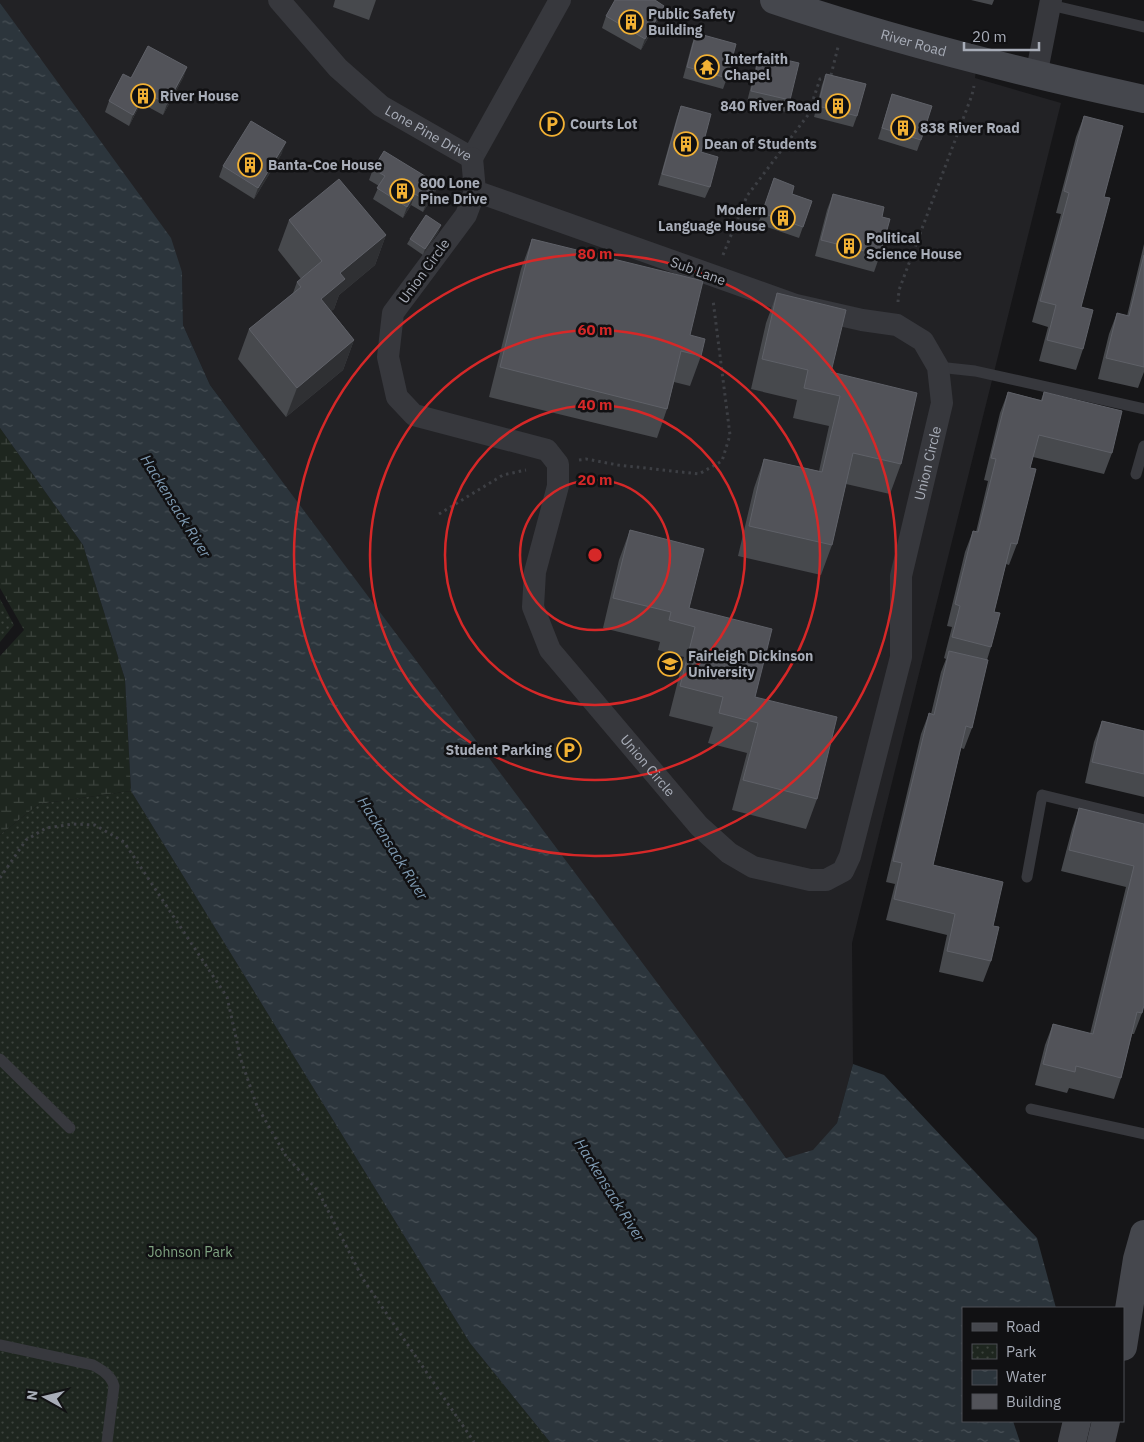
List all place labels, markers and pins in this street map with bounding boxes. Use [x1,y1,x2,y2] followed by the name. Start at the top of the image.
[648,5,736,39] place label: Public Safety Building
[618,9,644,35] building icon: Public Safety Building
[724,50,788,84] place label: Interfaith Chapel
[694,54,720,80] temple icon: Interfaith Chapel
[130,83,156,109] building icon: River House
[160,87,239,105] place label: River House
[825,93,851,119] building icon: 840 River Road
[720,97,820,115] place label: 840 River Road
[539,111,565,137] parking icon: Courts Lot
[570,115,637,133] place label: Courts Lot
[890,115,916,141] building icon: 838 River Road
[920,119,1020,137] place label: 838 River Road
[673,131,699,157] building icon: Dean of Students
[704,135,817,153] place label: Dean of Students
[237,152,263,178] building icon: Banta-Coe House
[268,156,382,174] place label: Banta-Coe House
[420,174,488,208] place label: 800 Lone Pine Drive
[389,178,415,204] building icon: 800 Lone Pine Drive
[658,201,766,235] place label: Modern Language House
[770,205,796,231] building icon: Modern Language House
[866,229,962,263] place label: Political Science House
[836,233,862,259] building icon: Political Science House
[586,546,604,564] centre of rings
[688,647,813,681] place label: Fairleigh Dickinson University
[657,651,683,677] school or university icon: Fairleigh Dickinson University
[556,737,582,763] parking icon: Student Parking
[445,741,552,759] place label: Student Parking

